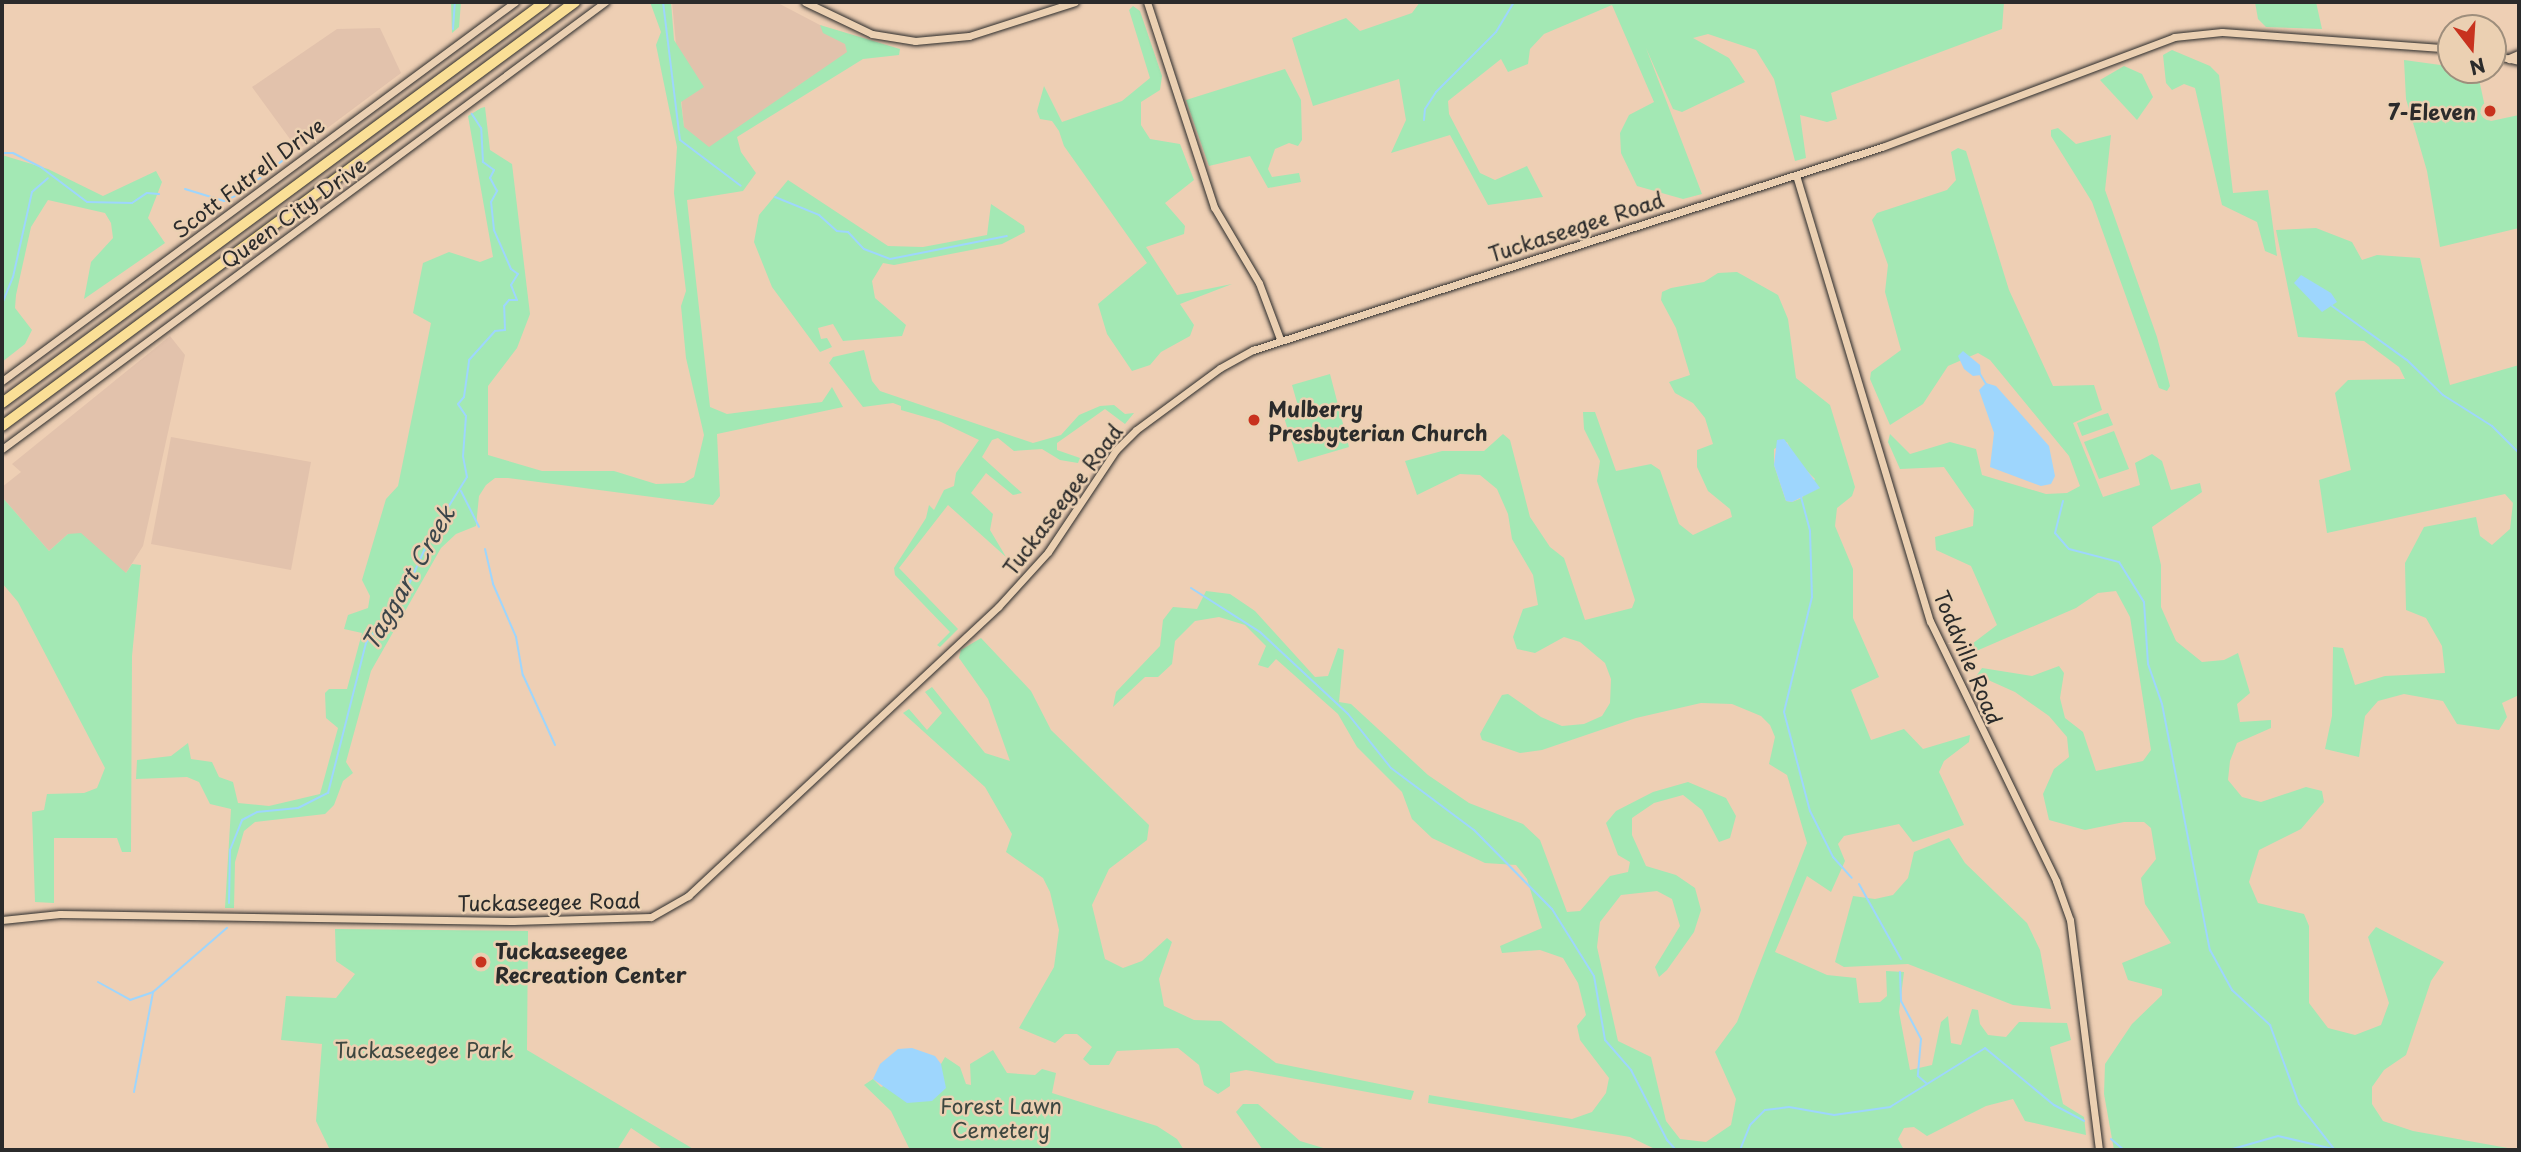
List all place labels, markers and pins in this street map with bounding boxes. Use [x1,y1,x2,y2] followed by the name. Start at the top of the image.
[2388,98,2476,124] place label: 7-Eleven
[2482,103,2498,119] marker: 7-Eleven
[1268,395,1488,445] place label: Mulberry Presbyterian Church
[1246,412,1262,428] marker: Mulberry Presbyterian Church
[495,937,688,987] place label: Tuckaseegee Recreation Center
[473,954,489,970] marker: Tuckaseegee Recreation Center

